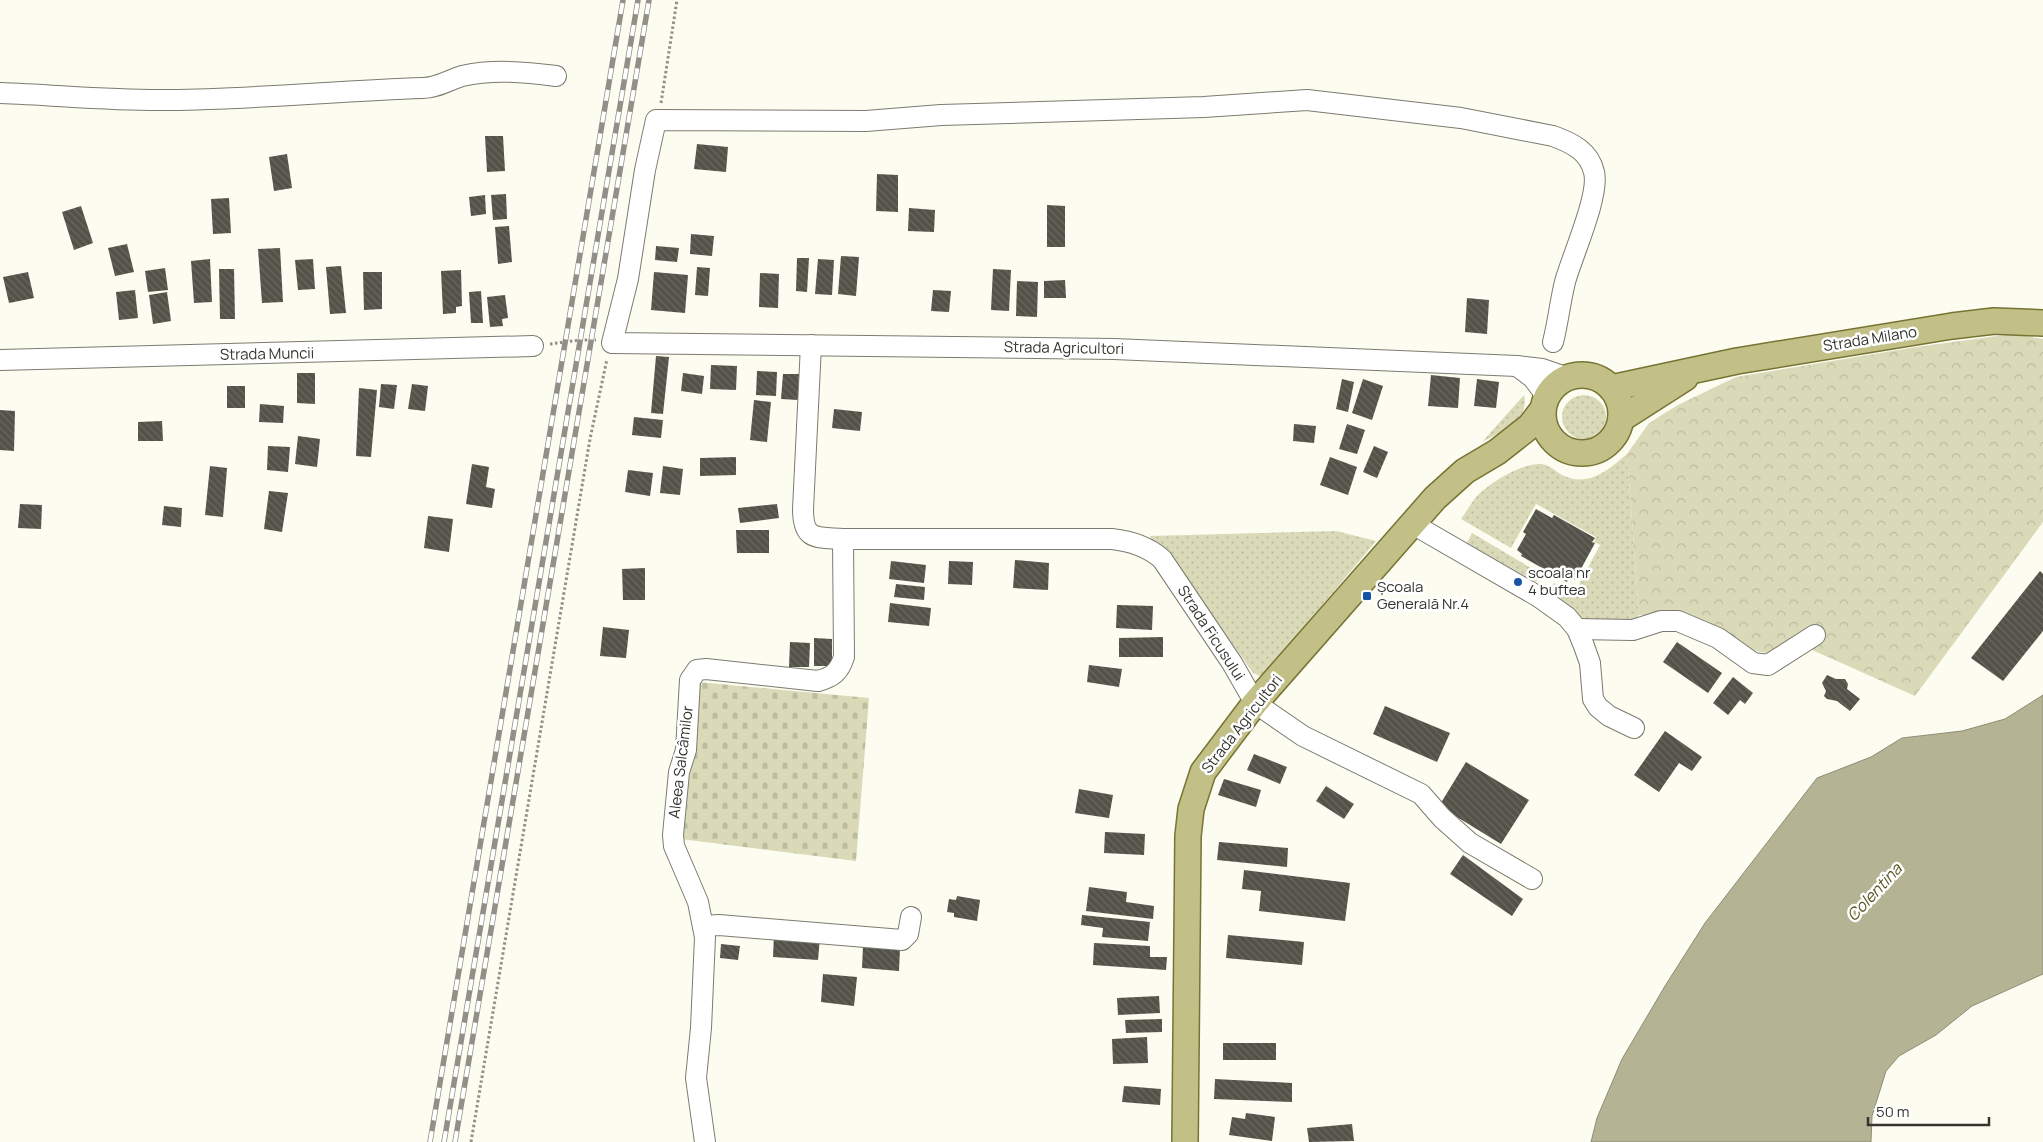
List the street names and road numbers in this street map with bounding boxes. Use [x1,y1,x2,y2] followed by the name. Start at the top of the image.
[1822,321,1918,356] street label: Strada Milano
[1004,336,1124,359] street label: Strada Agricultori
[220,342,314,365] street label: Strada Muncii
[1173,581,1250,685] street label: Strada Ficusului
[1196,670,1287,778] street label: Strada Agricultori
[663,704,698,819] street label: Aleea Salcâmilor

